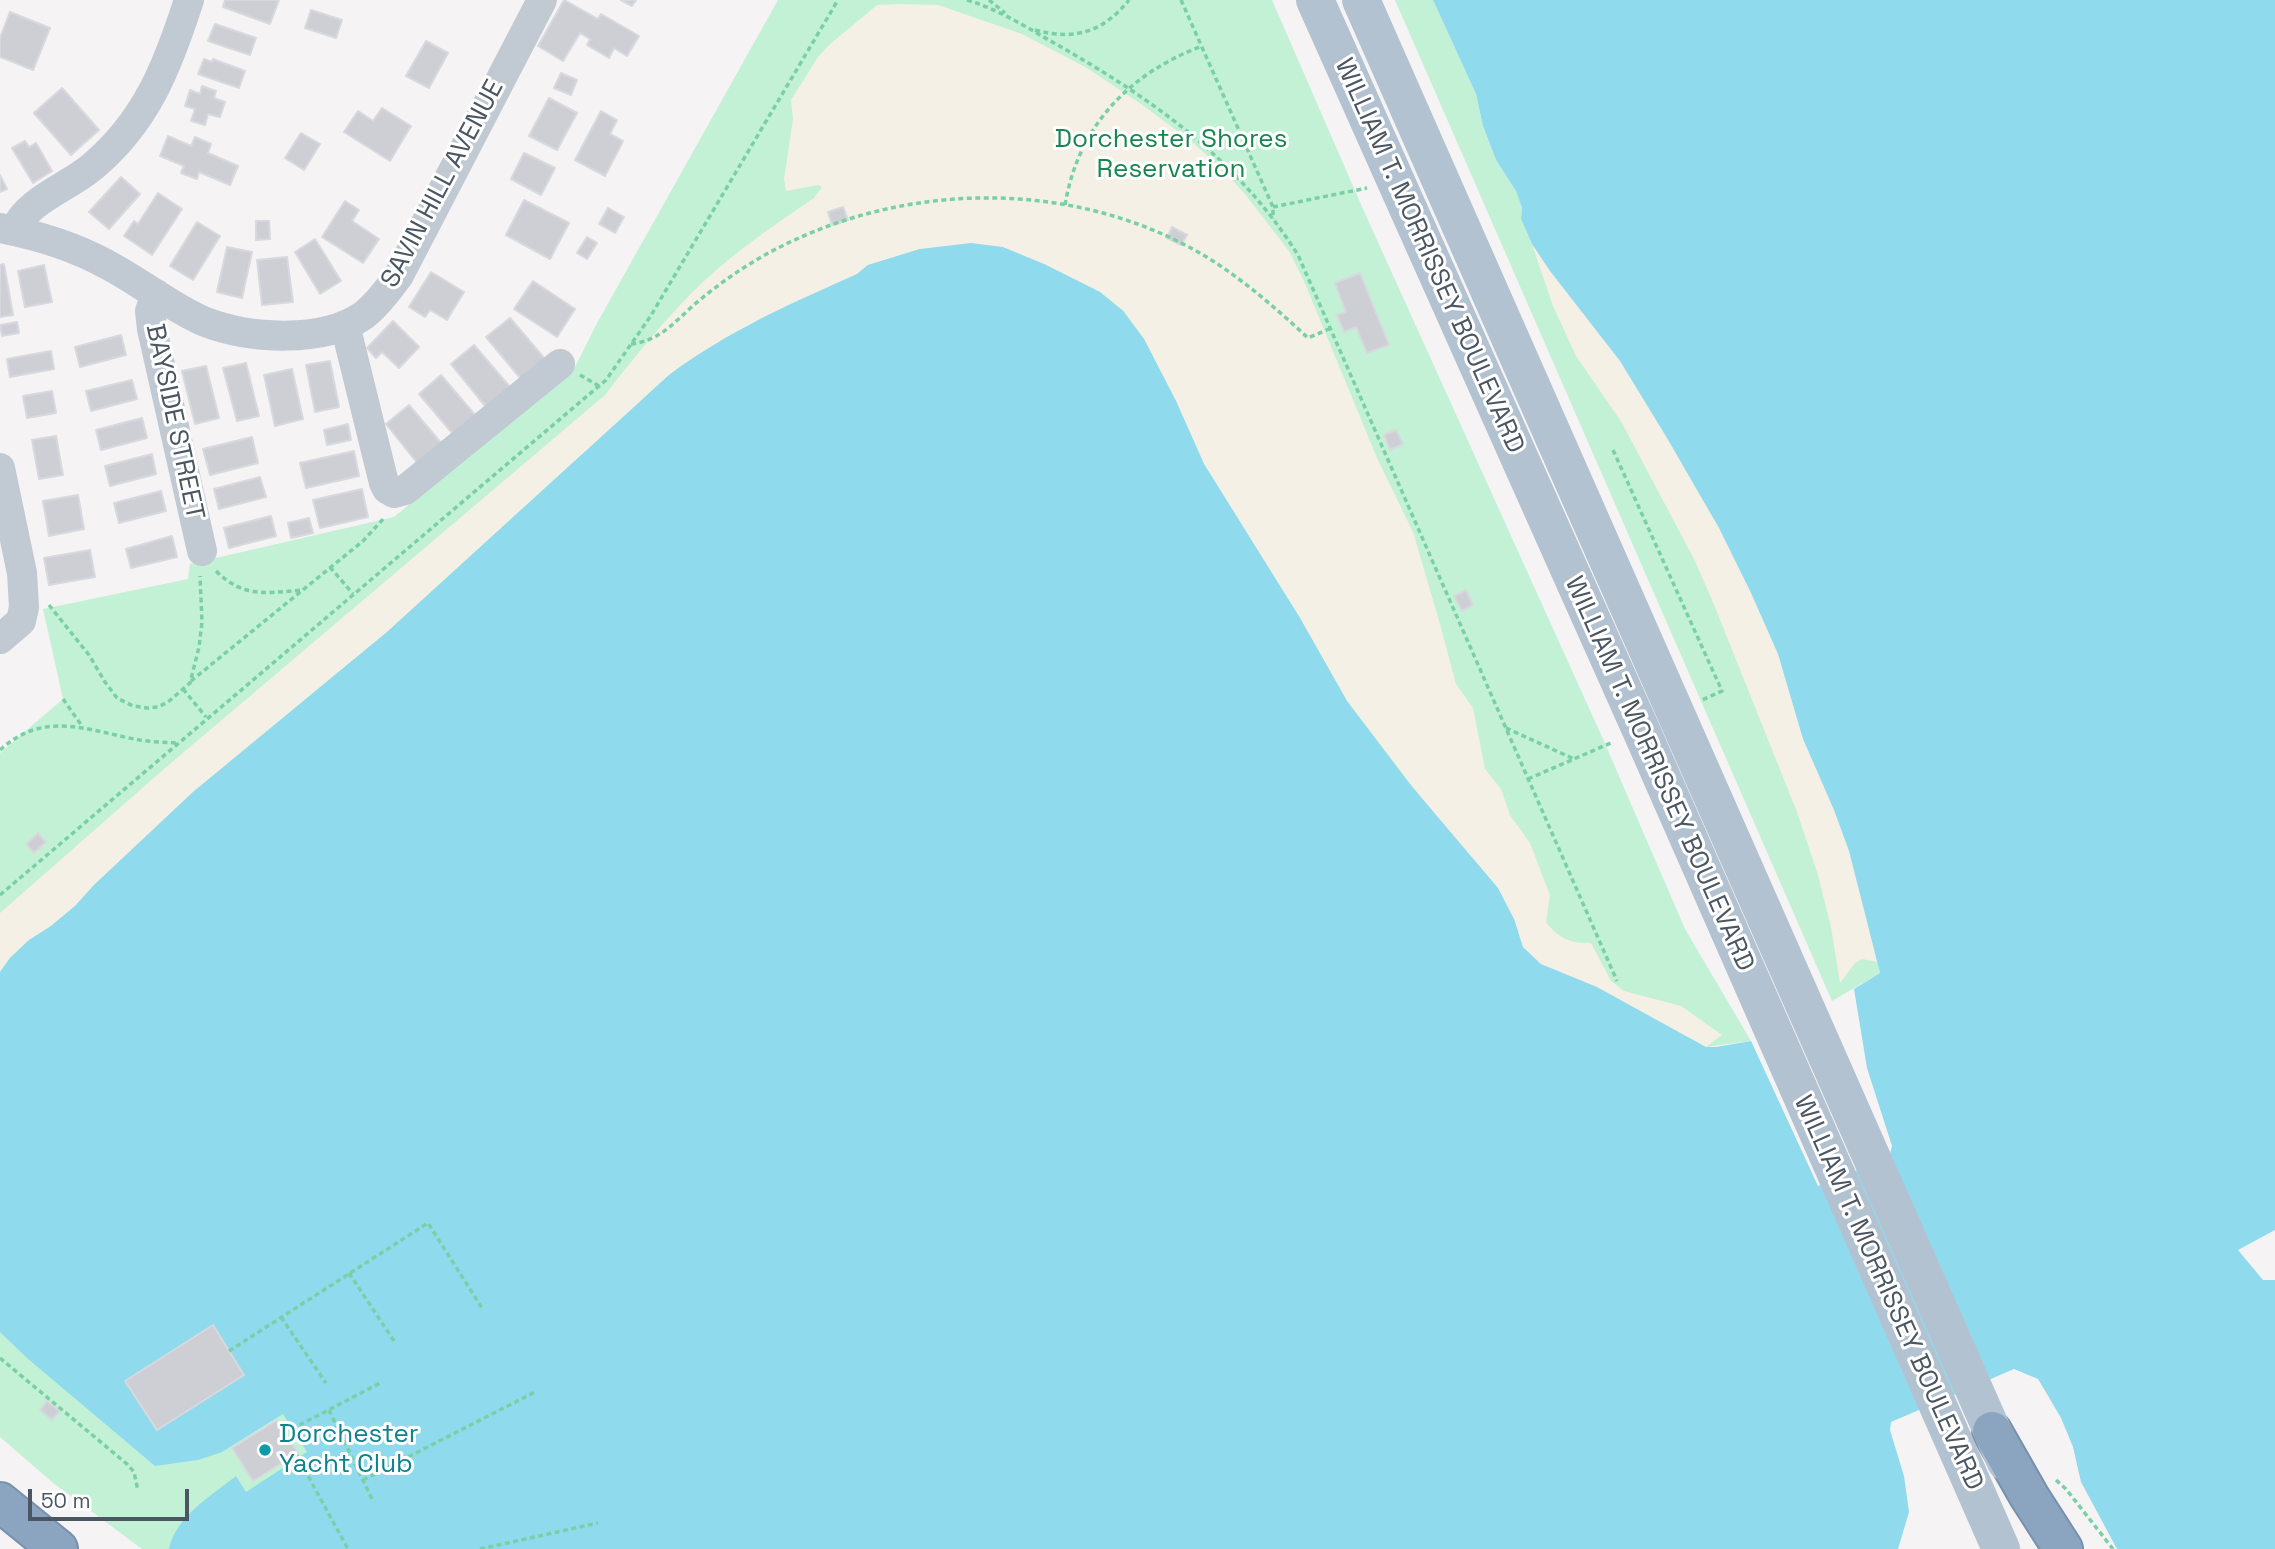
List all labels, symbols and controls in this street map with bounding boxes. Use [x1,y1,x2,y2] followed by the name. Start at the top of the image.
[1328,54,1530,458] street label: WILLIAM T. MORRISSEY BOULEVARD
[375,75,511,293] street label: SAVIN HILL AVENUE
[1055,124,1287,186] park label: Dorchester Shores Reservation
[138,321,210,523] street label: BAYSIDE STREET
[1558,572,1760,976] street label: WILLIAM T. MORRISSEY BOULEVARD
[1787,1091,1989,1495] street label: WILLIAM T. MORRISSEY BOULEVARD
[279,1419,419,1480] place label: Dorchester Yacht Club
[257,1442,273,1458] marker: Dorchester Yacht Club
[32,1476,192,1520] scale bar
[41,1487,91,1514] text: 50 m

